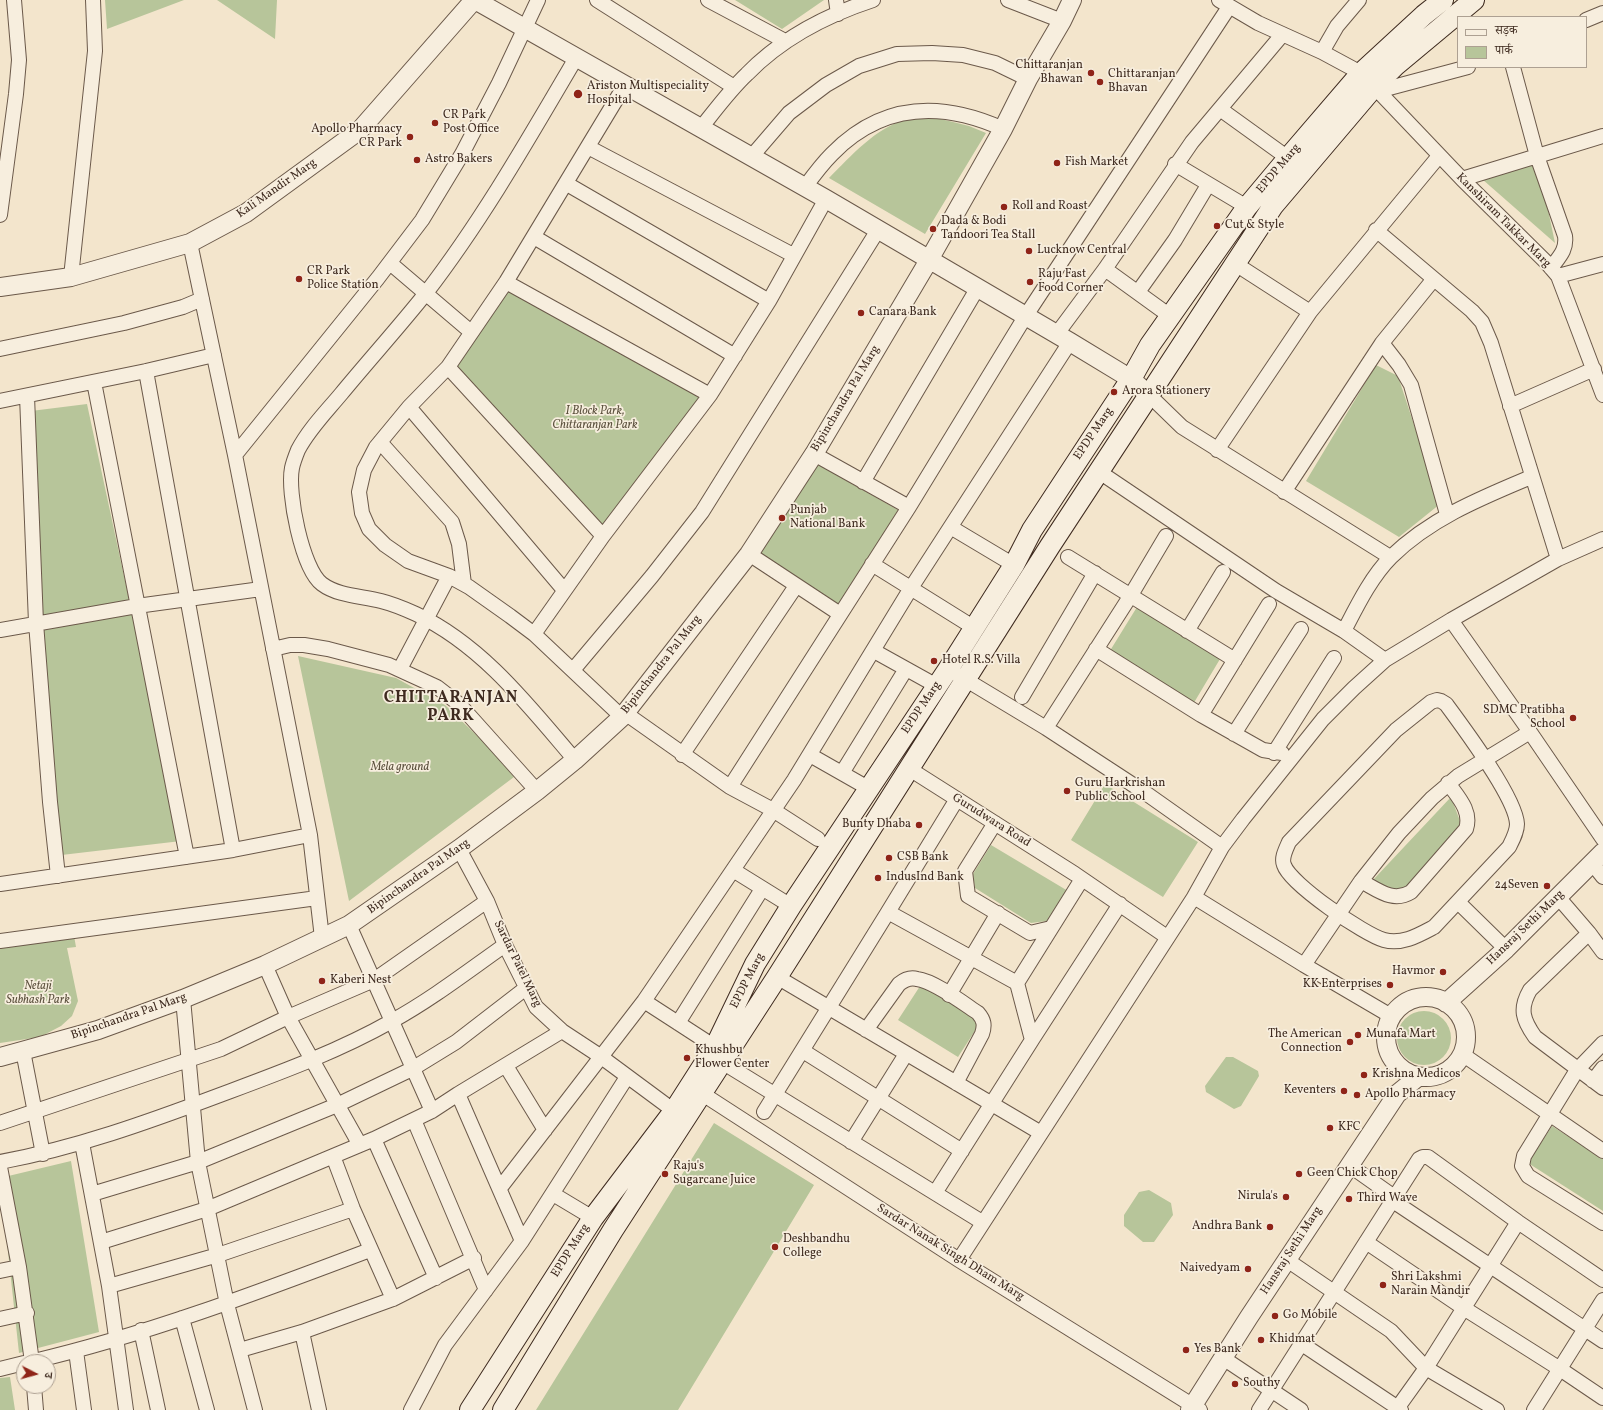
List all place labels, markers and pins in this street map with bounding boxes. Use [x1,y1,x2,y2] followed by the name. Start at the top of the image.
[1015,59,1083,87] place label: Chittaranjan Bhawan
[1086,68,1096,78] marker: Chittaranjan Bhawan
[1108,68,1176,96] place label: Chittaranjan Bhavan
[1095,77,1105,87] marker: Chittaranjan Bhavan
[587,80,709,108] place label: Ariston Multispeciality Hospital
[572,88,584,100] marker: Ariston Multispeciality Hospital
[443,109,499,137] place label: CR Park Post Office
[430,118,440,128] marker: CR Park Post Office
[311,123,402,151] place label: Apollo Pharmacy CR Park
[405,132,415,142] marker: Apollo Pharmacy CR Park
[425,153,492,167] place label: Astro Bakers
[412,155,422,165] marker: Astro Bakers
[1065,156,1128,170] place label: Fish Market
[1052,158,1062,168] marker: Fish Market
[1012,200,1088,214] place label: Roll and Roast
[999,202,1009,212] marker: Roll and Roast
[941,215,1035,243] place label: Dada & Bodi Tandoori Tea Stall
[1225,219,1284,233] place label: Cut & Style
[1212,221,1222,231] marker: Cut & Style
[928,224,938,234] marker: Dada & Bodi Tandoori Tea Stall
[1037,244,1127,258] place label: Lucknow Central
[1024,246,1034,256] marker: Lucknow Central
[307,265,379,293] place label: CR Park Police Station
[1038,268,1103,296] place label: Raju Fast Food Corner
[294,274,304,284] marker: CR Park Police Station
[1025,277,1035,287] marker: Raju Fast Food Corner
[869,306,937,320] place label: Canara Bank
[856,308,866,318] marker: Canara Bank
[1122,385,1210,399] place label: Arora Stationery
[1109,387,1119,397] marker: Arora Stationery
[790,504,865,532] place label: Punjab National Bank
[777,513,787,523] marker: Punjab National Bank
[942,654,1020,668] place label: Hotel R.S. Villa
[929,656,939,666] marker: Hotel R.S. Villa
[1483,704,1565,732] place label: SDMC Pratibha School
[1568,713,1578,723] marker: SDMC Pratibha School
[1075,777,1165,805] place label: Guru Harkrishan Public School
[1062,786,1072,796] marker: Guru Harkrishan Public School
[842,818,911,832] place label: Bunty Dhaba
[914,820,924,830] marker: Bunty Dhaba
[897,851,948,865] place label: CSB Bank
[884,853,894,863] marker: CSB Bank
[886,871,964,885] place label: IndusInd Bank
[873,873,883,883] marker: IndusInd Bank
[1494,879,1539,893] place label: 24Seven
[1542,881,1552,891] marker: 24Seven
[1392,965,1435,979] place label: Havmor
[1438,967,1448,977] marker: Havmor
[330,974,391,988] place label: Kaberi Nest
[317,976,327,986] marker: Kaberi Nest
[1303,978,1382,992] place label: KK Enterprises
[1385,980,1395,990] marker: KK Enterprises
[1268,1028,1342,1056] place label: The American Connection
[1366,1028,1436,1042] place label: Munafa Mart
[1353,1030,1363,1040] marker: Munafa Mart
[1345,1037,1355,1047] marker: The American Connection
[695,1044,769,1072] place label: Khushbu Flower Center
[682,1053,692,1063] marker: Khushbu Flower Center
[1372,1068,1460,1082] place label: Krishna Medicos
[1359,1070,1369,1080] marker: Krishna Medicos
[1284,1084,1336,1098] place label: Keventers
[1339,1086,1349,1096] marker: Keventers
[1365,1088,1456,1102] place label: Apollo Pharmacy
[1352,1090,1362,1100] marker: Apollo Pharmacy
[1338,1121,1361,1135] place label: KFC
[1325,1123,1335,1133] marker: KFC
[673,1160,755,1188] place label: Raju's Sugarcane Juice
[1307,1167,1398,1181] place label: Geen Chick Chop
[660,1169,670,1179] marker: Raju's Sugarcane Juice
[1294,1169,1304,1179] marker: Geen Chick Chop
[1237,1190,1278,1204] place label: Nirula's
[1281,1192,1291,1202] marker: Nirula's
[1357,1192,1417,1206] place label: Third Wave
[1344,1194,1354,1204] marker: Third Wave
[1192,1220,1262,1234] place label: Andhra Bank
[1265,1222,1275,1232] marker: Andhra Bank
[783,1233,850,1261] place label: Deshbandhu College
[770,1242,780,1252] marker: Deshbandhu College
[1180,1262,1240,1276] place label: Naivedyam
[1243,1264,1253,1274] marker: Naivedyam
[1391,1271,1470,1299] place label: Shri Lakshmi Narain Mandir
[1378,1280,1388,1290] marker: Shri Lakshmi Narain Mandir
[1283,1309,1337,1323] place label: Go Mobile
[1270,1311,1280,1321] marker: Go Mobile
[1269,1333,1315,1347] place label: Khidmat
[1256,1335,1266,1345] marker: Khidmat
[1194,1343,1241,1357] place label: Yes Bank
[1181,1345,1191,1355] marker: Yes Bank
[1243,1377,1280,1391] place label: Southy
[1230,1379,1240,1389] marker: Southy

